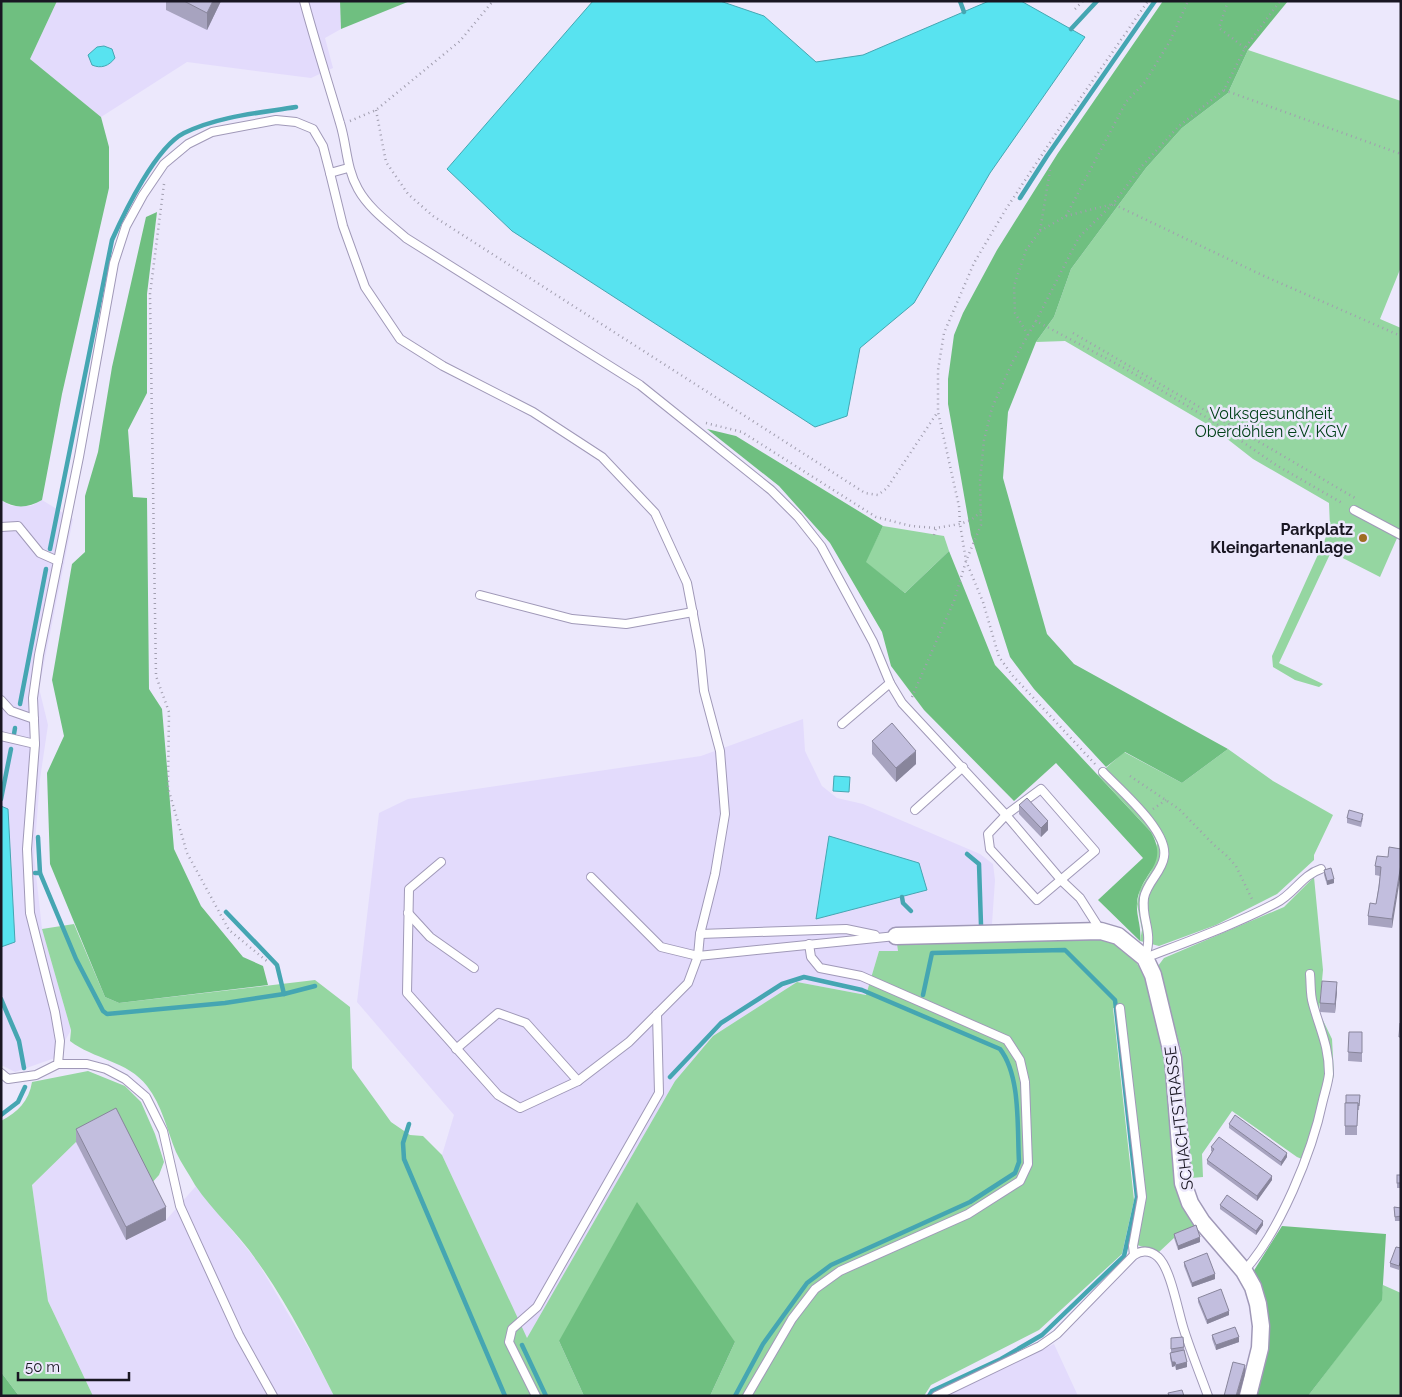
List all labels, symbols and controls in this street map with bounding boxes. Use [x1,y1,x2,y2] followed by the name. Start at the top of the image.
[1195,404,1347,441] park label: Volksgesundheit Oberdöhlen e.V. KGV
[1210,520,1353,557] place label: Parkplatz Kleingartenanlage
[1357,532,1369,544] marker: Parkplatz Kleingartenanlage
[1161,1045,1197,1191] street label: SCHACHTSTRASSE
[18,1350,129,1382] scale bar
[25,1358,60,1376] text: 50 m

